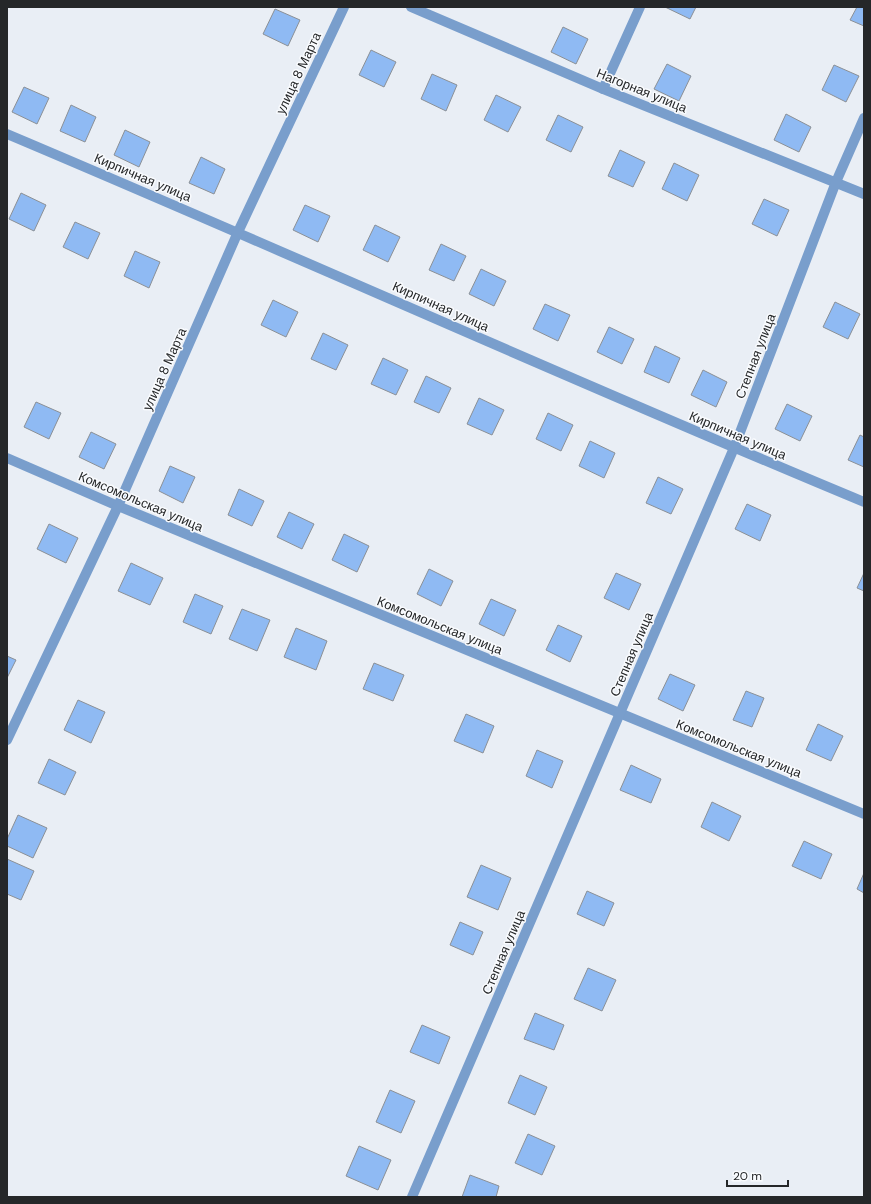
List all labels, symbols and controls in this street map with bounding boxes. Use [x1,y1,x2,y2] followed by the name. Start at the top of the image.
[272,29,325,117] street label: улица 8 Марта
[594,65,690,117] street label: Нагорная улица
[92,149,195,206] street label: Кирпичная улица
[390,278,492,336] street label: Кирпичная улица
[731,310,780,401] street label: Степная улица
[139,325,191,413] street label: улица 8 Марта
[687,407,790,464] street label: Кирпичная улица
[76,467,206,536] street label: Комсомольская улица
[375,593,506,659] street label: Комсомольская улица
[606,609,657,699] street label: Степная улица
[674,716,805,782] street label: Комсомольская улица
[478,907,529,997] street label: Степная улица
[727,1162,788,1188] scale bar
[733,1168,762,1184] text: 20 m

